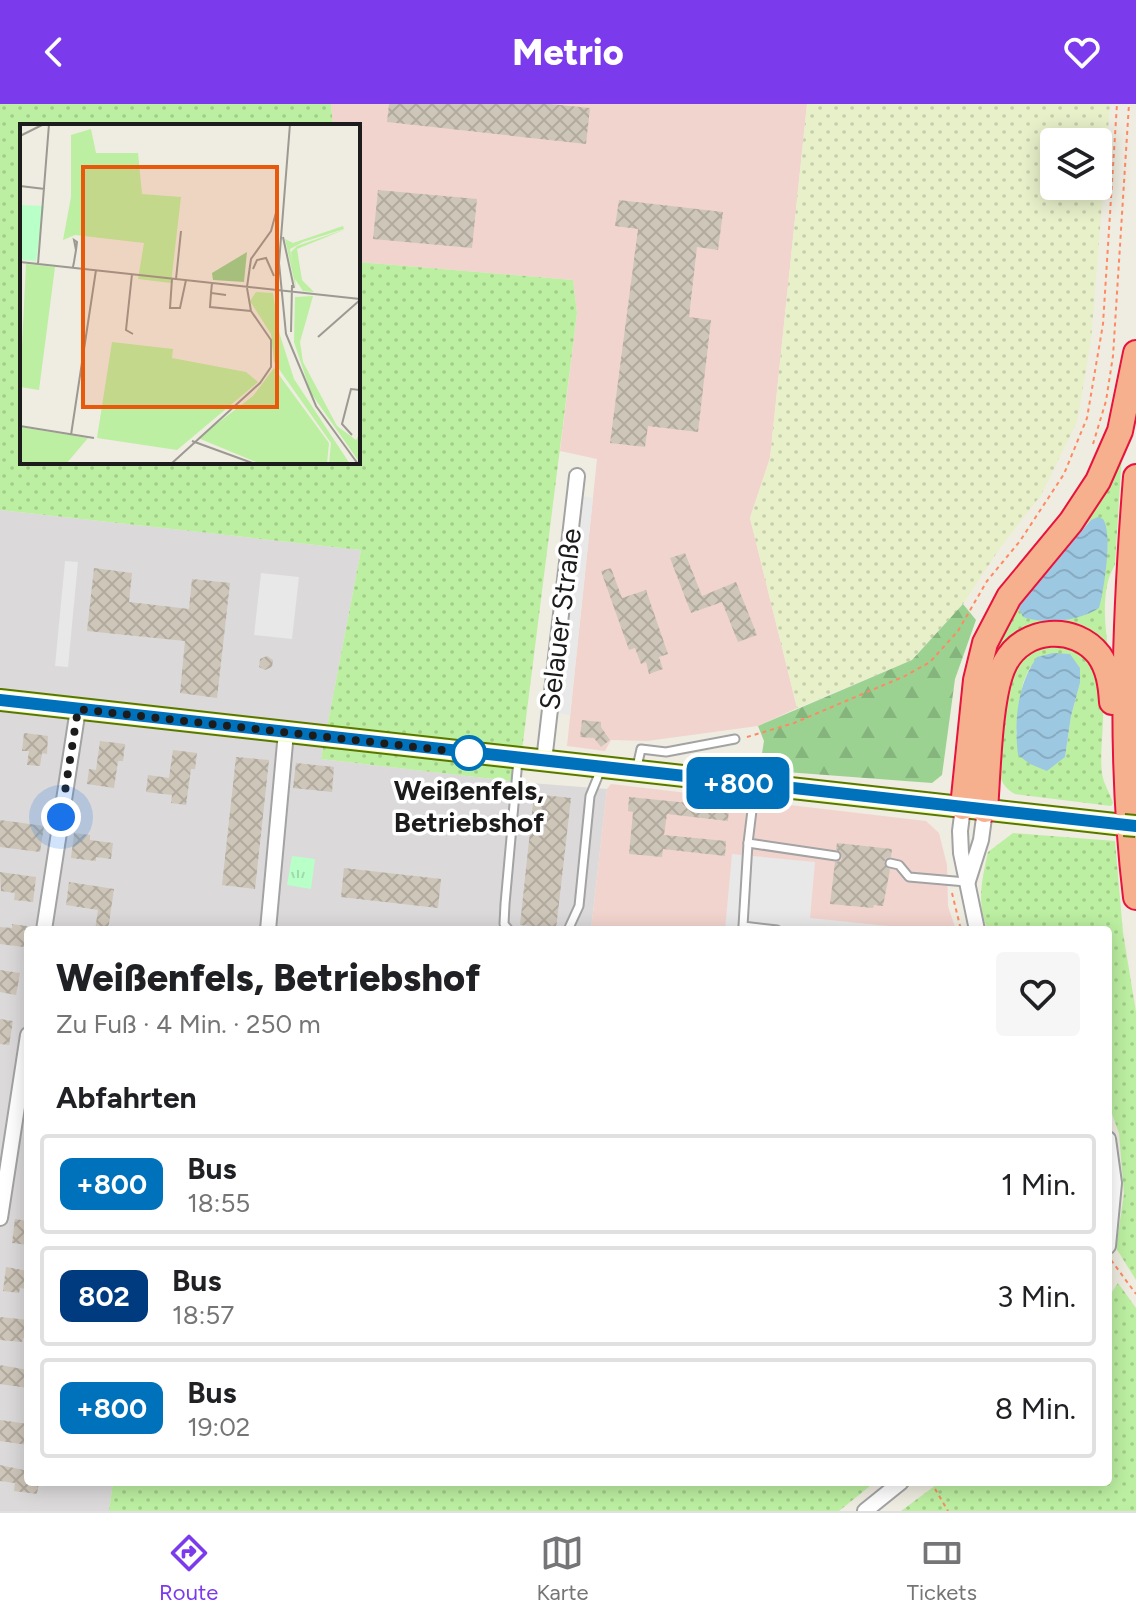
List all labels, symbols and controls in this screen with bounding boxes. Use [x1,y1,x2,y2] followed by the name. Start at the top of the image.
[32,30,76,74] icon: back
[1060,30,1104,74] icon: heart
[512,31,624,74] text: Metrio
[20,124,360,464] inset map
[1040,128,1112,200] map controls
[1040,128,1112,200] button: layers
[532,526,588,712] street label: Selauer Straße
[452,736,486,770] marker: Weißenfels, Betriebshof
[682,757,794,809] line badge: +800
[702,766,774,800] text: +800
[394,773,545,839] place label: Weißenfels, Betriebshof
[41,797,81,837] your location
[996,952,1080,1036] button: heart
[56,955,481,1001] text: Weißenfels, Betriebshof
[56,1008,321,1040] text: Zu Fuß · 4 Min. · 250 m
[56,1079,197,1116] text: Abfahrten
[187,1150,237,1187] text: Bus
[1001,1166,1076,1203] text: 1 Min.
[76,1167,147,1201] text: +800
[187,1187,250,1219] text: 18:55
[172,1262,221,1299] text: Bus
[997,1278,1076,1315] text: 3 Min.
[78,1279,130,1313] text: 802
[172,1299,234,1331] text: 18:57
[187,1374,237,1411] text: Bus
[995,1390,1076,1427] text: 8 Min.
[76,1391,147,1425] text: +800
[187,1411,250,1443] text: 19:02
[159,1531,218,1606] tab: Route
[536,1531,589,1606] tab: Karte
[907,1531,977,1606] tab: Tickets

